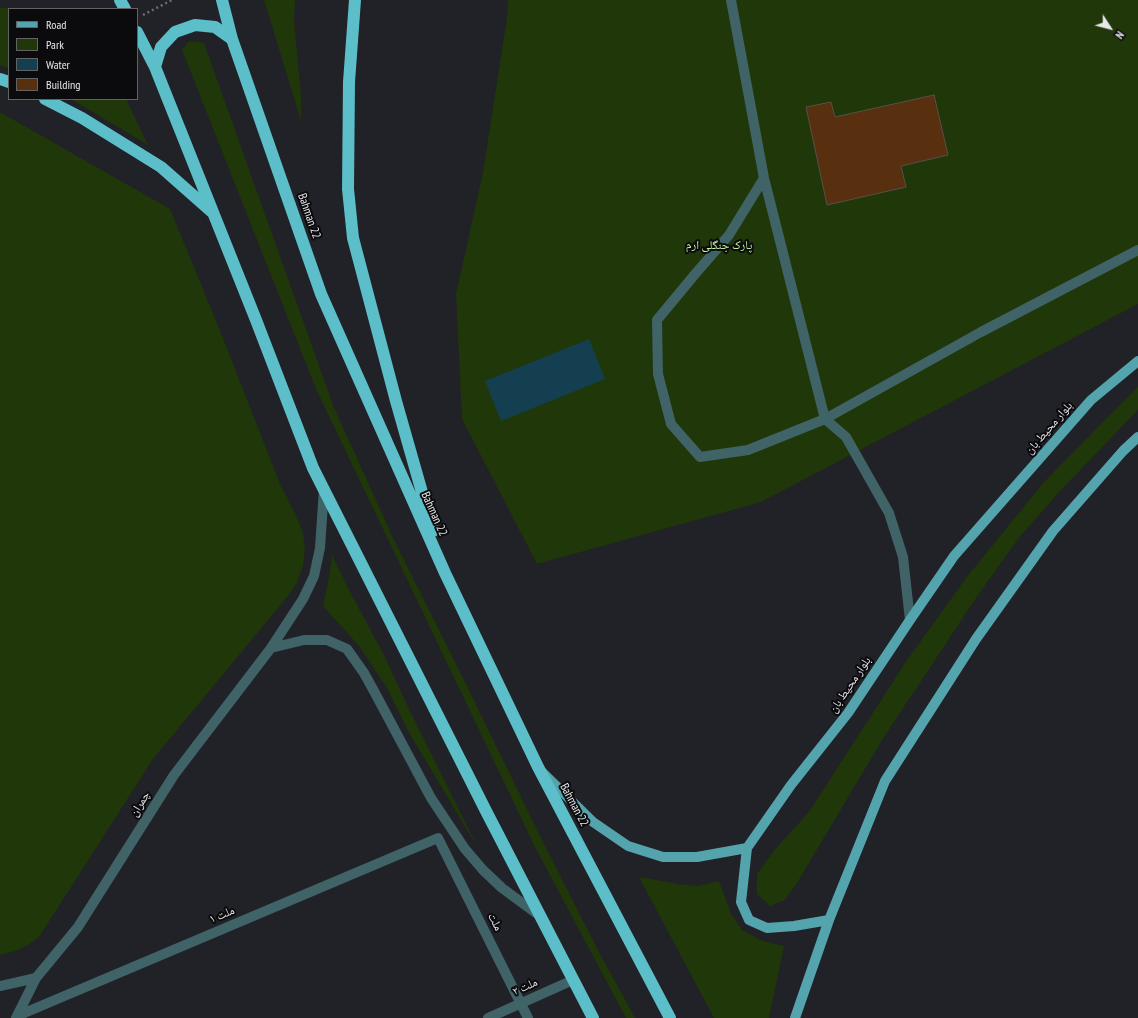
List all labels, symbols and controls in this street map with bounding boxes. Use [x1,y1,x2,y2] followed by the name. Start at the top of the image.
[8,8,138,100] legend
[1090,8,1130,48] north arrow
[46,17,66,32] text: Road
[1112,29,1127,42] text: N
[46,37,64,52] text: Park
[46,57,70,72] text: Water
[46,77,81,92] text: Building
[295,191,323,241] street label: Bahman 22
[686,239,752,253] park label: پارک جنگلی ارم
[1022,399,1076,457] street label: بلوار محیط بان
[418,490,450,538] street label: Bahman 22
[826,654,874,716] street label: بلوار محیط بان
[557,781,591,829] street label: Bahman 22
[127,789,153,819] street label: چمران
[207,903,237,927] street label: ملت ۱
[484,911,506,933] street label: ملت
[510,975,540,999] street label: ملت ۲

